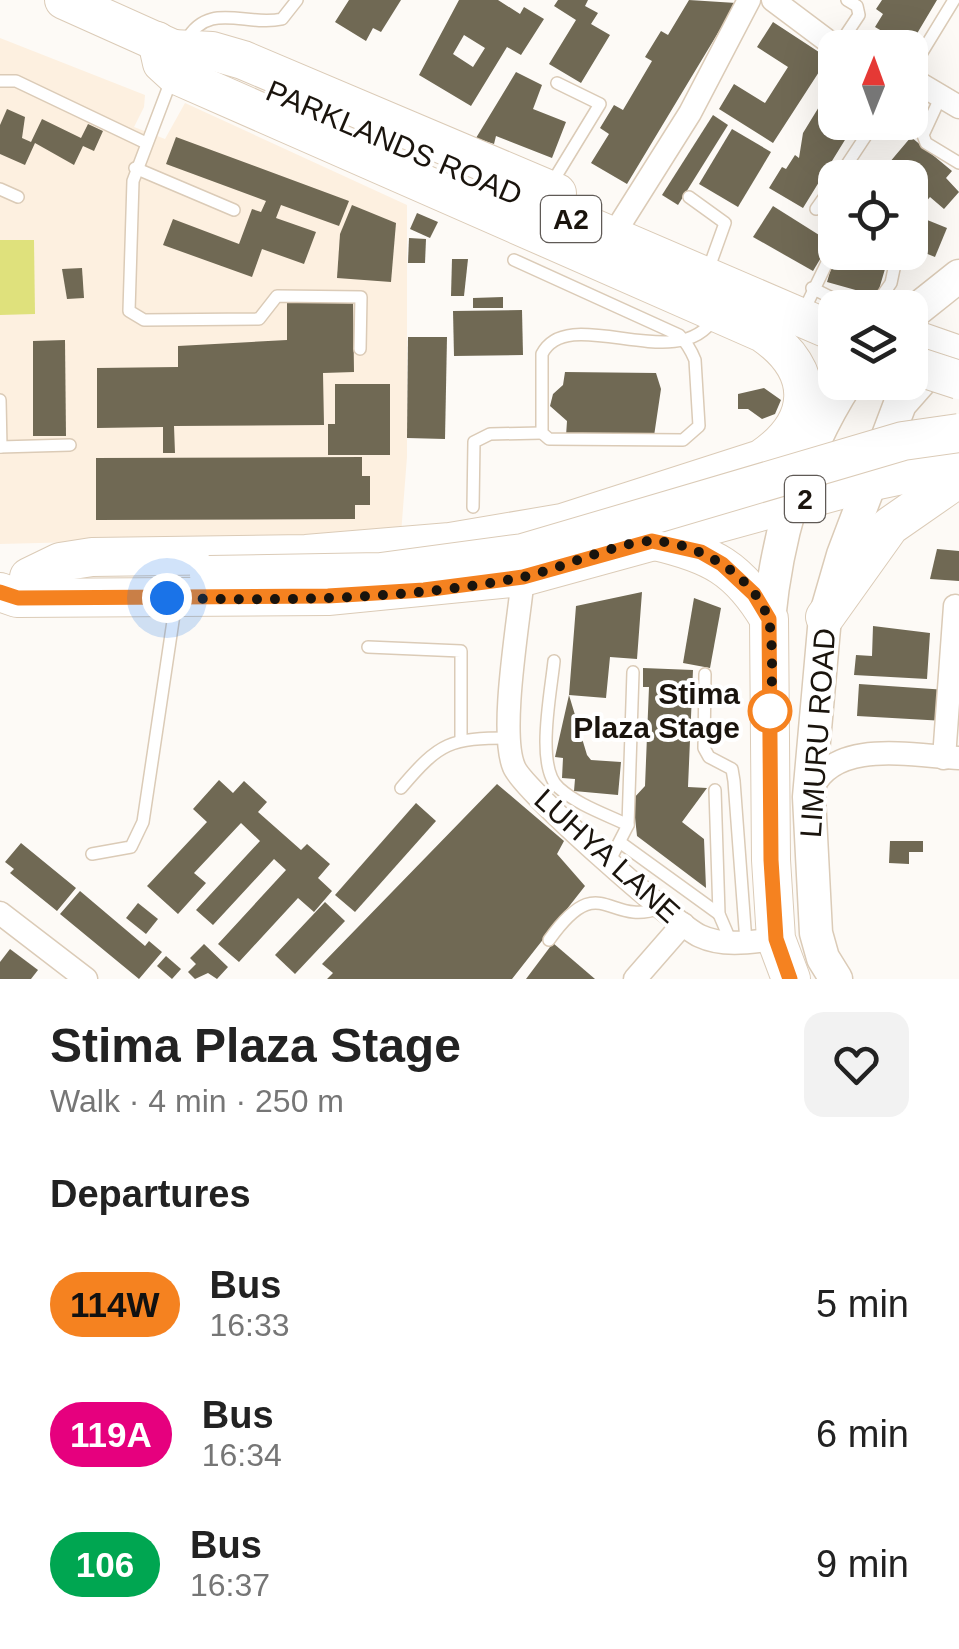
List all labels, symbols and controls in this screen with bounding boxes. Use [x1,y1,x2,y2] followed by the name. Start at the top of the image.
[818,30,928,140] north arrow
[818,30,928,400] map controls
[261,74,527,211] street label: PARKLANDS ROAD
[818,160,928,270] button: locate
[541,196,601,242] road number: A2
[818,290,928,400] button: layers
[785,476,825,522] road number: 2
[142,573,192,623] your location
[794,627,841,839] street label: LIMURU ROAD
[573,677,740,744] place label: Stima Plaza Stage
[749,690,791,732] marker: Stima Plaza Stage
[528,782,686,929] street label: LUHYA LANE
[804,1012,909,1117] button: heart
[50,1019,461,1072] text: Stima Plaza Stage
[50,1083,344,1119] text: Walk · 4 min · 250 m
[50,1173,251,1215] text: Departures
[210,1264,281,1306] text: Bus
[816,1283,909,1325] text: 5 min
[70,1285,160,1324] text: 114W
[210,1307,290,1343] text: 16:33
[202,1394,274,1436] text: Bus
[816,1413,909,1455] text: 6 min
[70,1415,152,1454] text: 119A
[202,1437,282,1473] text: 16:34
[190,1524,262,1566] text: Bus
[816,1543,909,1585] text: 9 min
[76,1545,134,1584] text: 106
[190,1567,270,1603] text: 16:37

